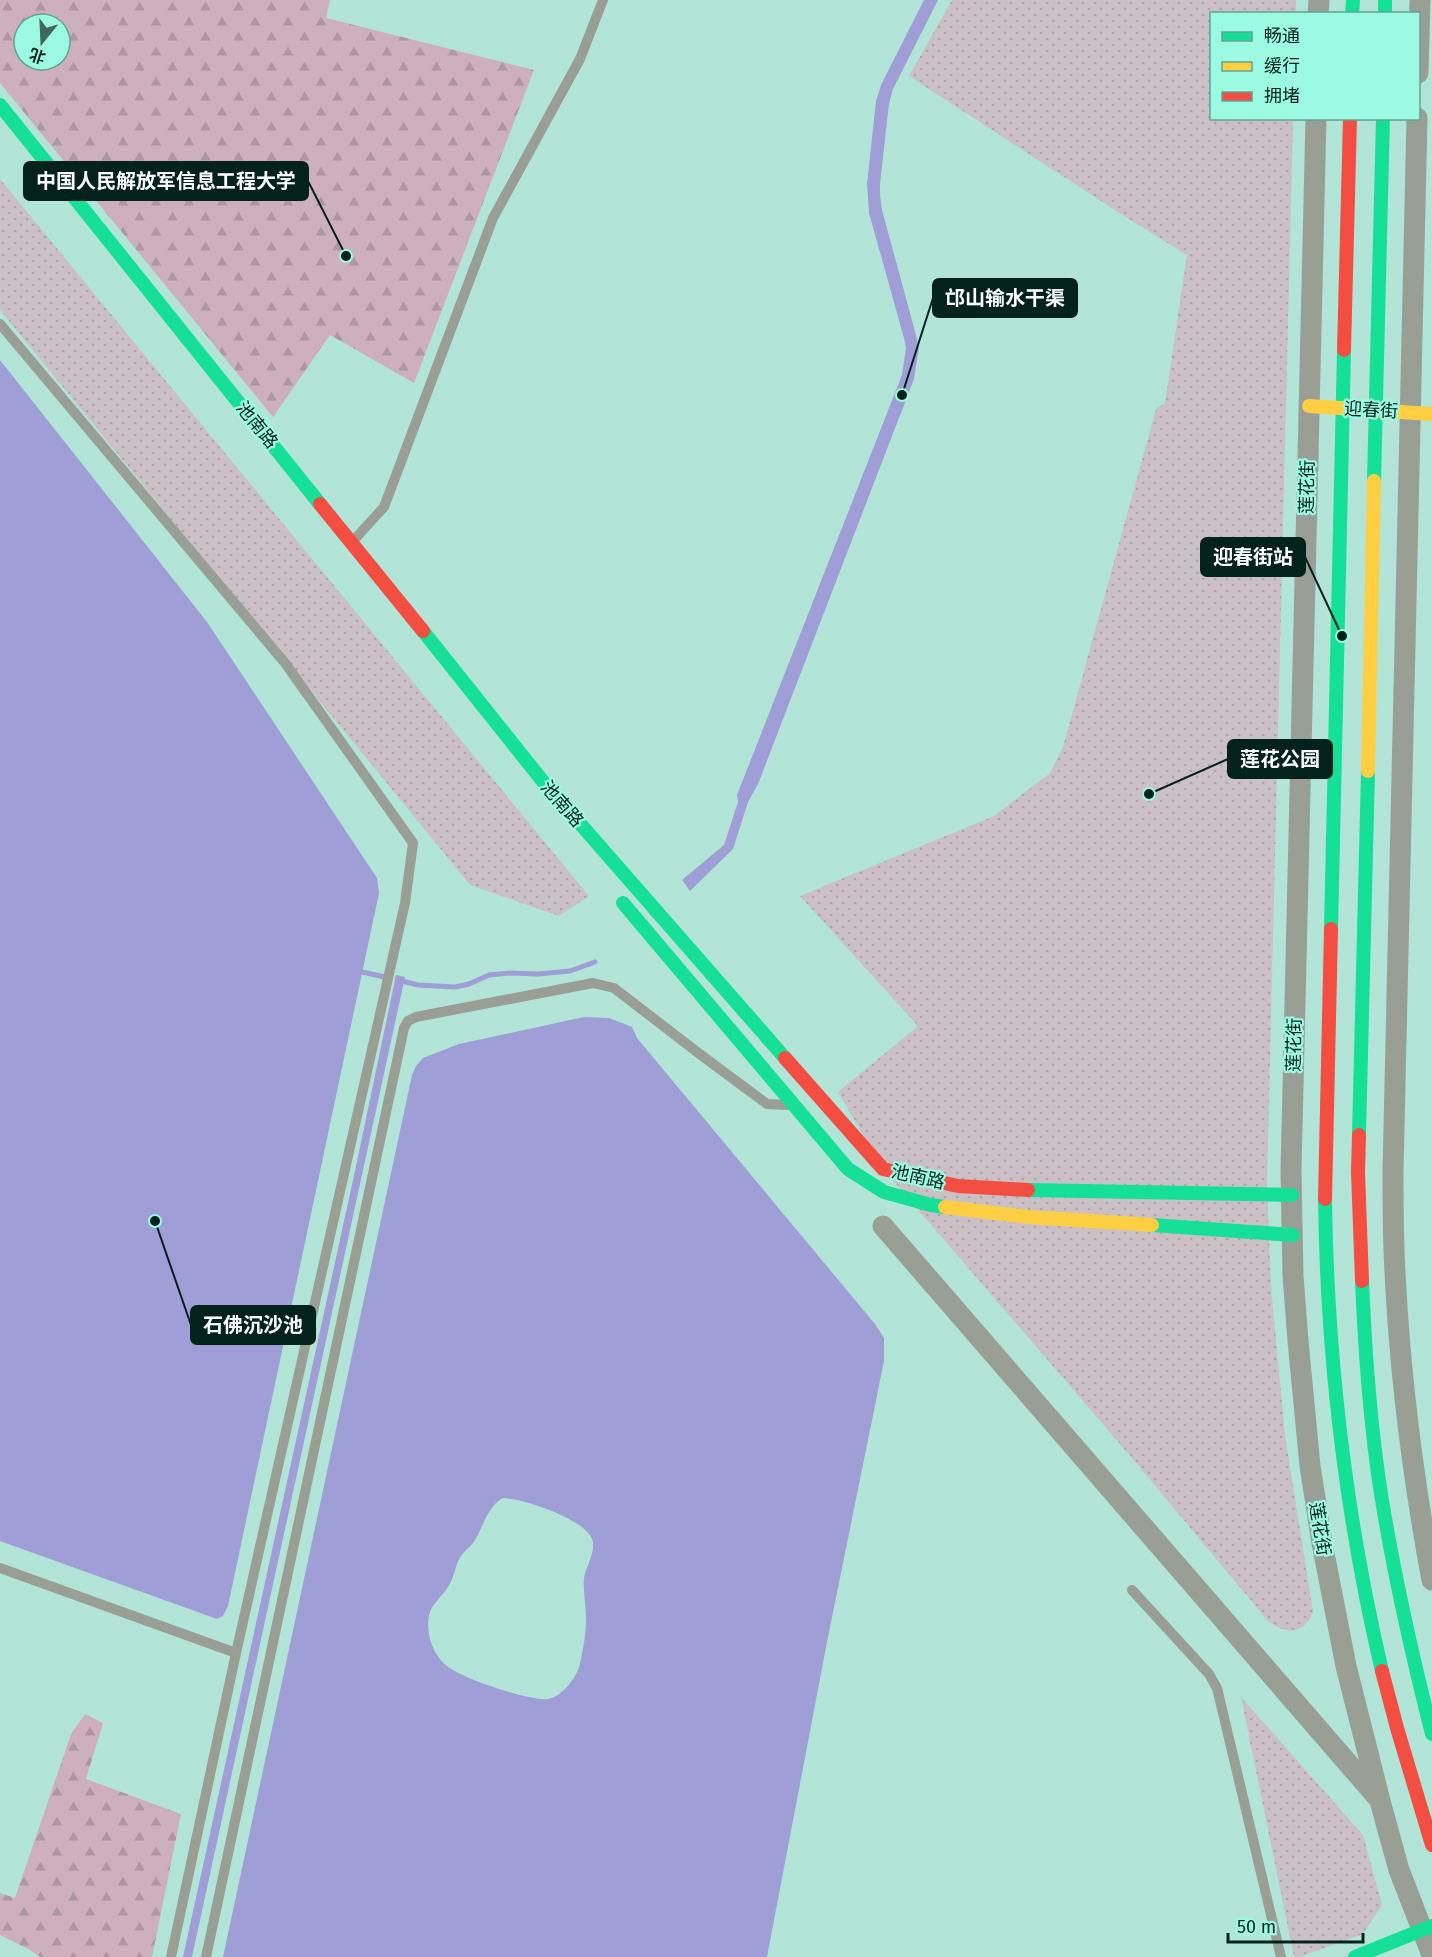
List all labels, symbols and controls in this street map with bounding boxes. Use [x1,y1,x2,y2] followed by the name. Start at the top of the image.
[12,12,72,72] north arrow
[1210,12,1420,120] legend
[1264,25,1300,47] text: 畅通
[27,44,48,67] text: 北
[1264,55,1300,77] text: 缓行
[1264,85,1300,107] text: 拥堵
[24,162,308,200] callout: 中国人民解放军信息工程大学
[36,169,296,193] text: 中国人民解放军信息工程大学
[933,279,1077,317] callout: 邙山输水干渠
[945,286,1065,310] text: 邙山输水干渠
[231,397,283,453] street label: 池南路
[1343,398,1399,422] street label: 迎春街
[1296,460,1318,514] street label: 莲花街
[1201,538,1305,576] callout: 迎春街站
[1213,545,1293,569] text: 迎春街站
[1228,740,1332,778] callout: 莲花公园
[1240,747,1320,771] text: 莲花公园
[536,776,588,832] street label: 池南路
[1283,1018,1305,1072] street label: 莲花街
[889,1160,947,1194] street label: 池南路
[191,1306,315,1344] callout: 石佛沉沙池
[203,1313,303,1337] text: 石佛沉沙池
[1305,1501,1335,1557] street label: 莲花街
[1228,1906,1363,1944] scale bar
[1237,1916,1276,1938] text: 50 m

